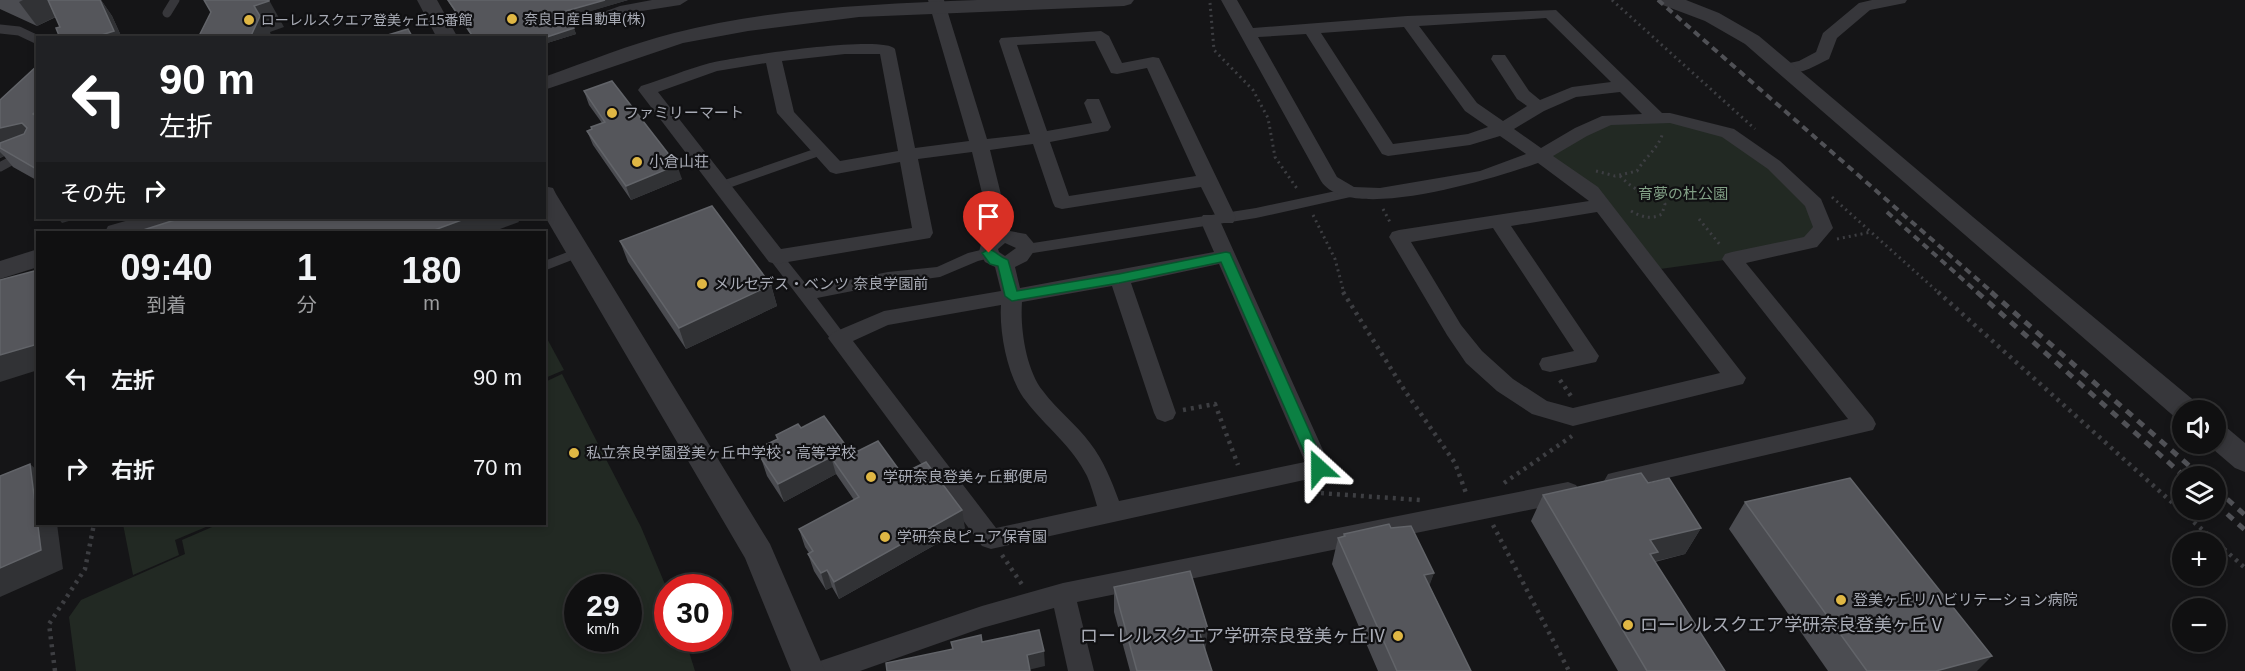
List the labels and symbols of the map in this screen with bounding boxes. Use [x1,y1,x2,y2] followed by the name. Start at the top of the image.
[524,11,645,27] place label: 奈良日産自動車(株)
[261,12,473,28] place label: ローレルスクエア登美ヶ丘15番館
[505,12,519,26] marker: 奈良日産自動車(株)
[242,13,256,27] marker: ローレルスクエア登美ヶ丘15番館
[624,104,744,121] place label: ファミリーマート
[605,106,619,120] marker: ファミリーマート
[649,153,709,170] place label: 小倉山荘
[630,155,644,169] marker: 小倉山荘
[1638,185,1728,202] park label: 育夢の杜公園
[963,191,1014,253] pin
[714,275,928,292] place label: メルセデス・ベンツ 奈良学園前
[695,277,709,291] marker: メルセデス・ベンツ 奈良学園前
[1287,436,1351,500] position arrow
[586,444,856,461] place label: 私立奈良学園登美ヶ丘中学校・高等学校
[567,446,581,460] marker: 私立奈良学園登美ヶ丘中学校・高等学校
[883,468,1048,485] place label: 学研奈良登美ヶ丘郵便局
[864,470,878,484] marker: 学研奈良登美ヶ丘郵便局
[897,528,1047,545] place label: 学研奈良ピュア保育園
[878,530,892,544] marker: 学研奈良ピュア保育園
[654,574,732,652] speed limit sign: 30
[1853,591,2078,608] place label: 登美ヶ丘リハビリテーション病院
[1834,593,1848,607] marker: 登美ヶ丘リハビリテーション病院
[1640,615,1946,635] place label: ローレルスクエア学研奈良登美ヶ丘Ⅴ
[1621,618,1635,632] marker: ローレルスクエア学研奈良登美ヶ丘Ⅴ
[1080,626,1386,646] place label: ローレルスクエア学研奈良登美ヶ丘Ⅳ
[1391,629,1405,643] marker: ローレルスクエア学研奈良登美ヶ丘Ⅳ

